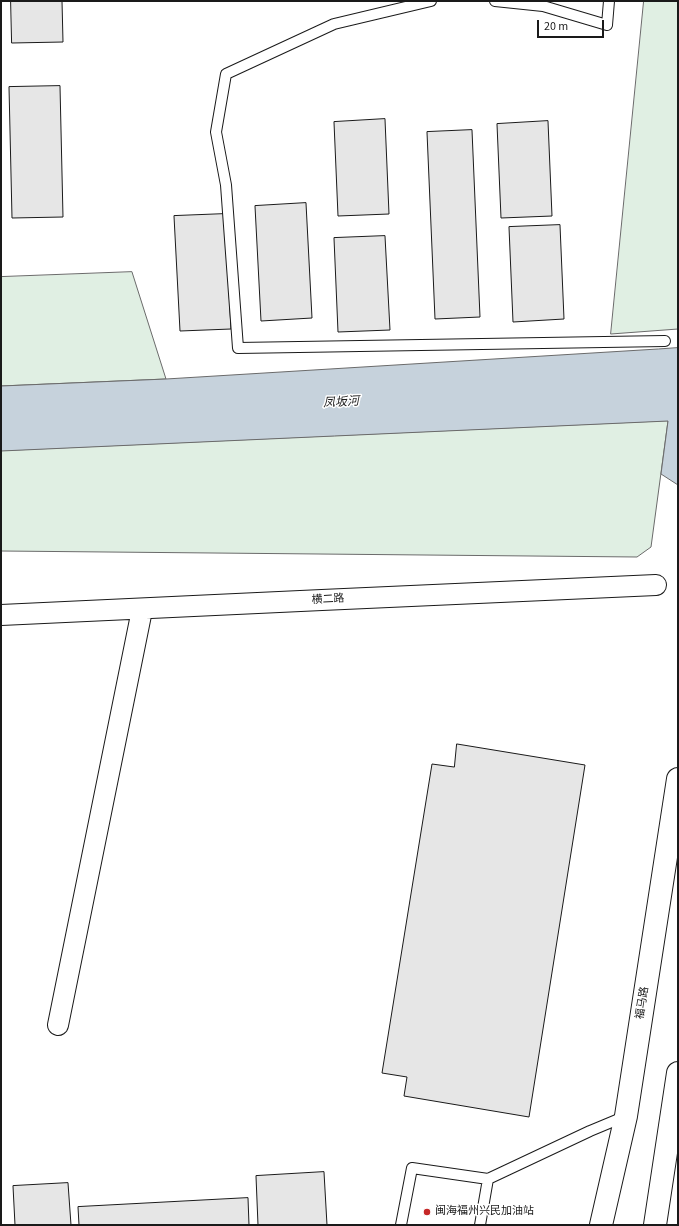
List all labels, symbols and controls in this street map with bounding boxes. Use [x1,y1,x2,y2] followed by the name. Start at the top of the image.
[539,12,606,38] scale bar
[544,18,568,35] text: 20 m
[323,395,359,411] water label: 凤坂河
[311,593,345,607] street label: 横二路
[634,986,652,1020] street label: 福马路
[435,1205,534,1219] place label: 闽海福州兴民加油站
[422,1207,432,1217] marker: 闽海福州兴民加油站

